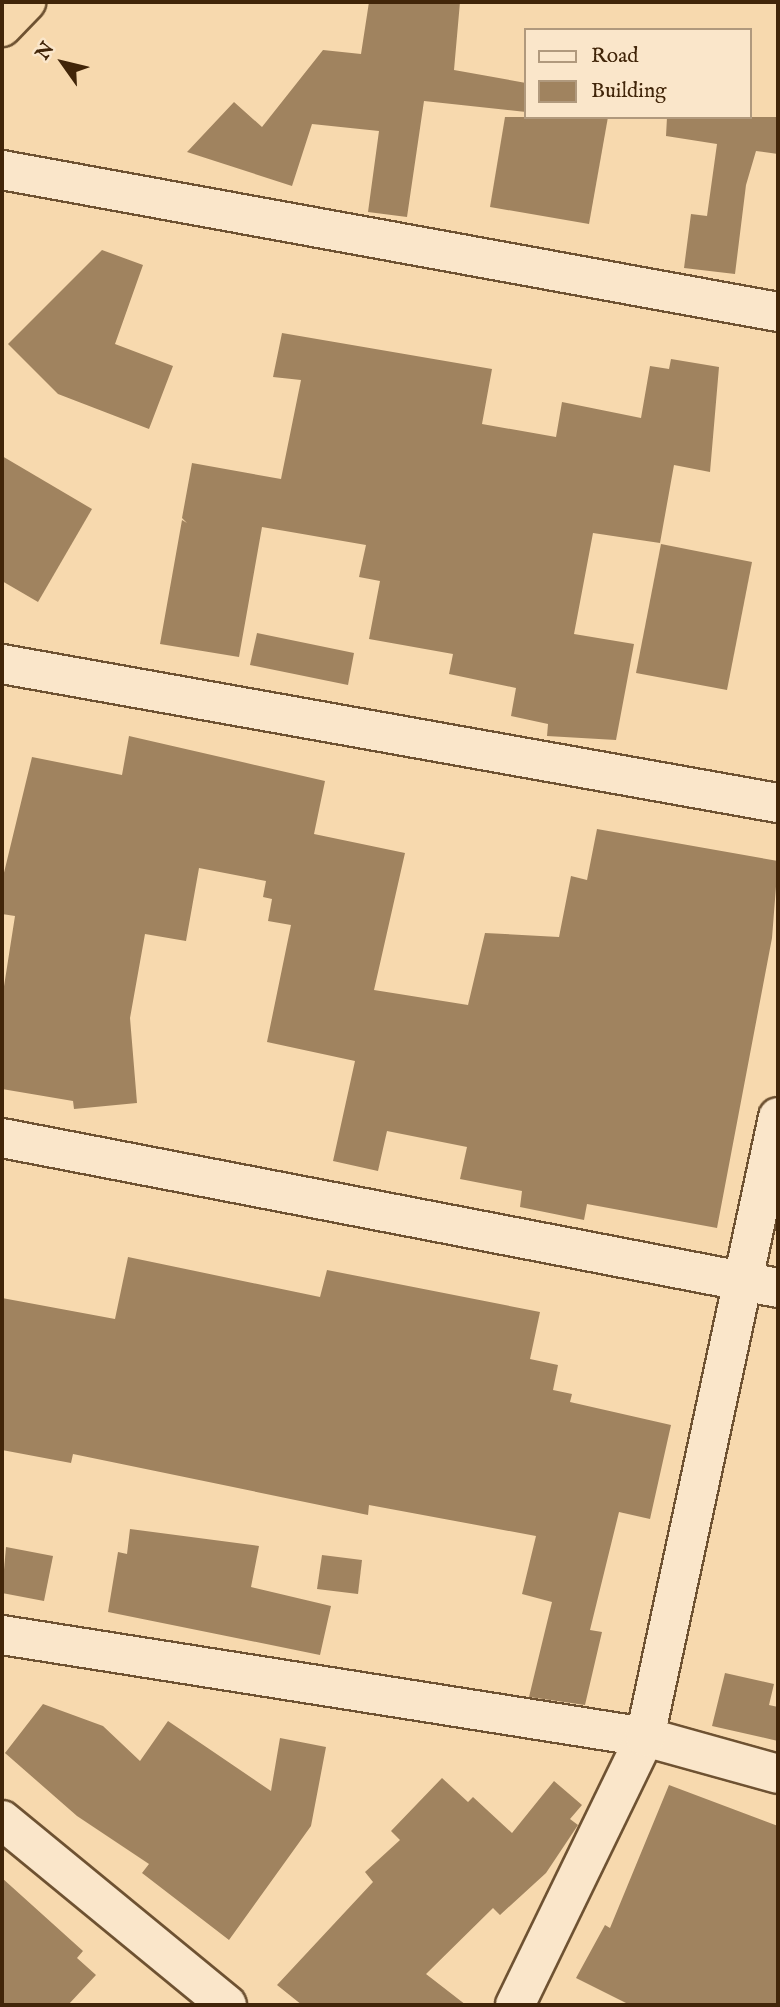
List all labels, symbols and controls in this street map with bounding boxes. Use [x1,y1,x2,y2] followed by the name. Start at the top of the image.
[28,28,98,98] north arrow
[524,28,752,119] legend
[31,38,60,65] text: N
[591,43,638,70] text: Road
[591,78,666,105] text: Building

